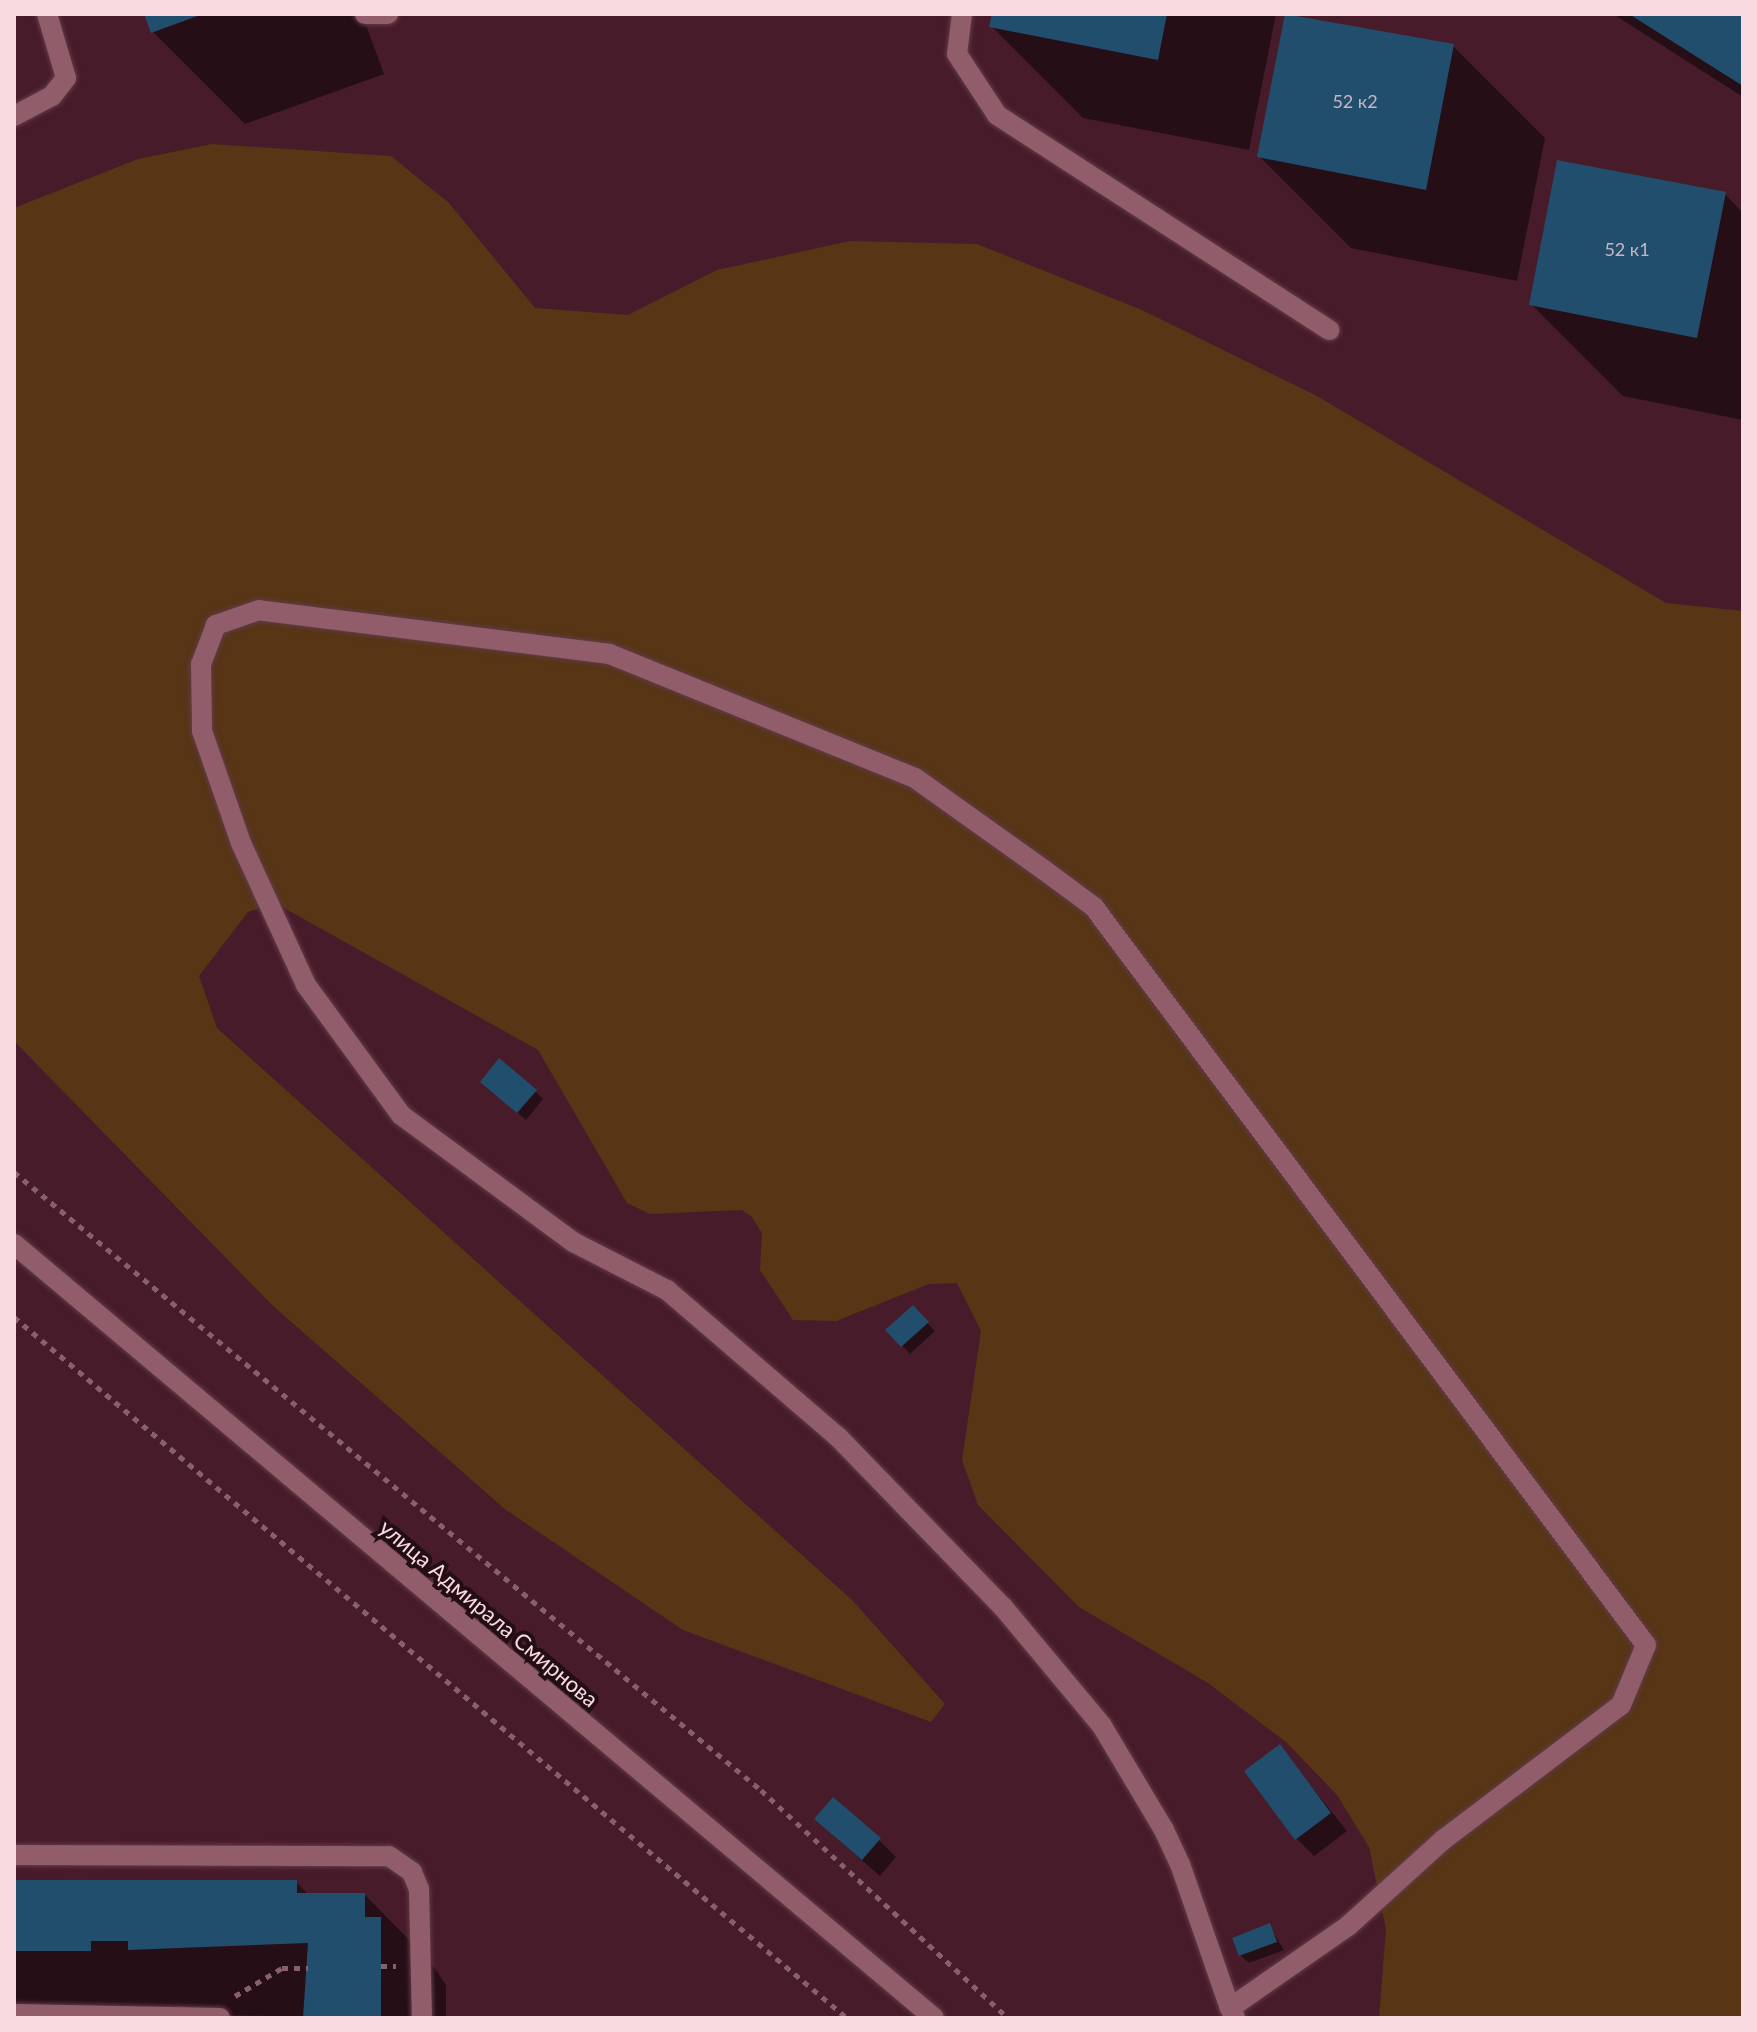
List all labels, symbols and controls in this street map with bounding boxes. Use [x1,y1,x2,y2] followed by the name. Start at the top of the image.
[1332,90,1378,112] house number: 52 к2
[1604,238,1650,260] house number: 52 к1
[374,1514,604,1712] street label: улица Адмирала Смирнова

